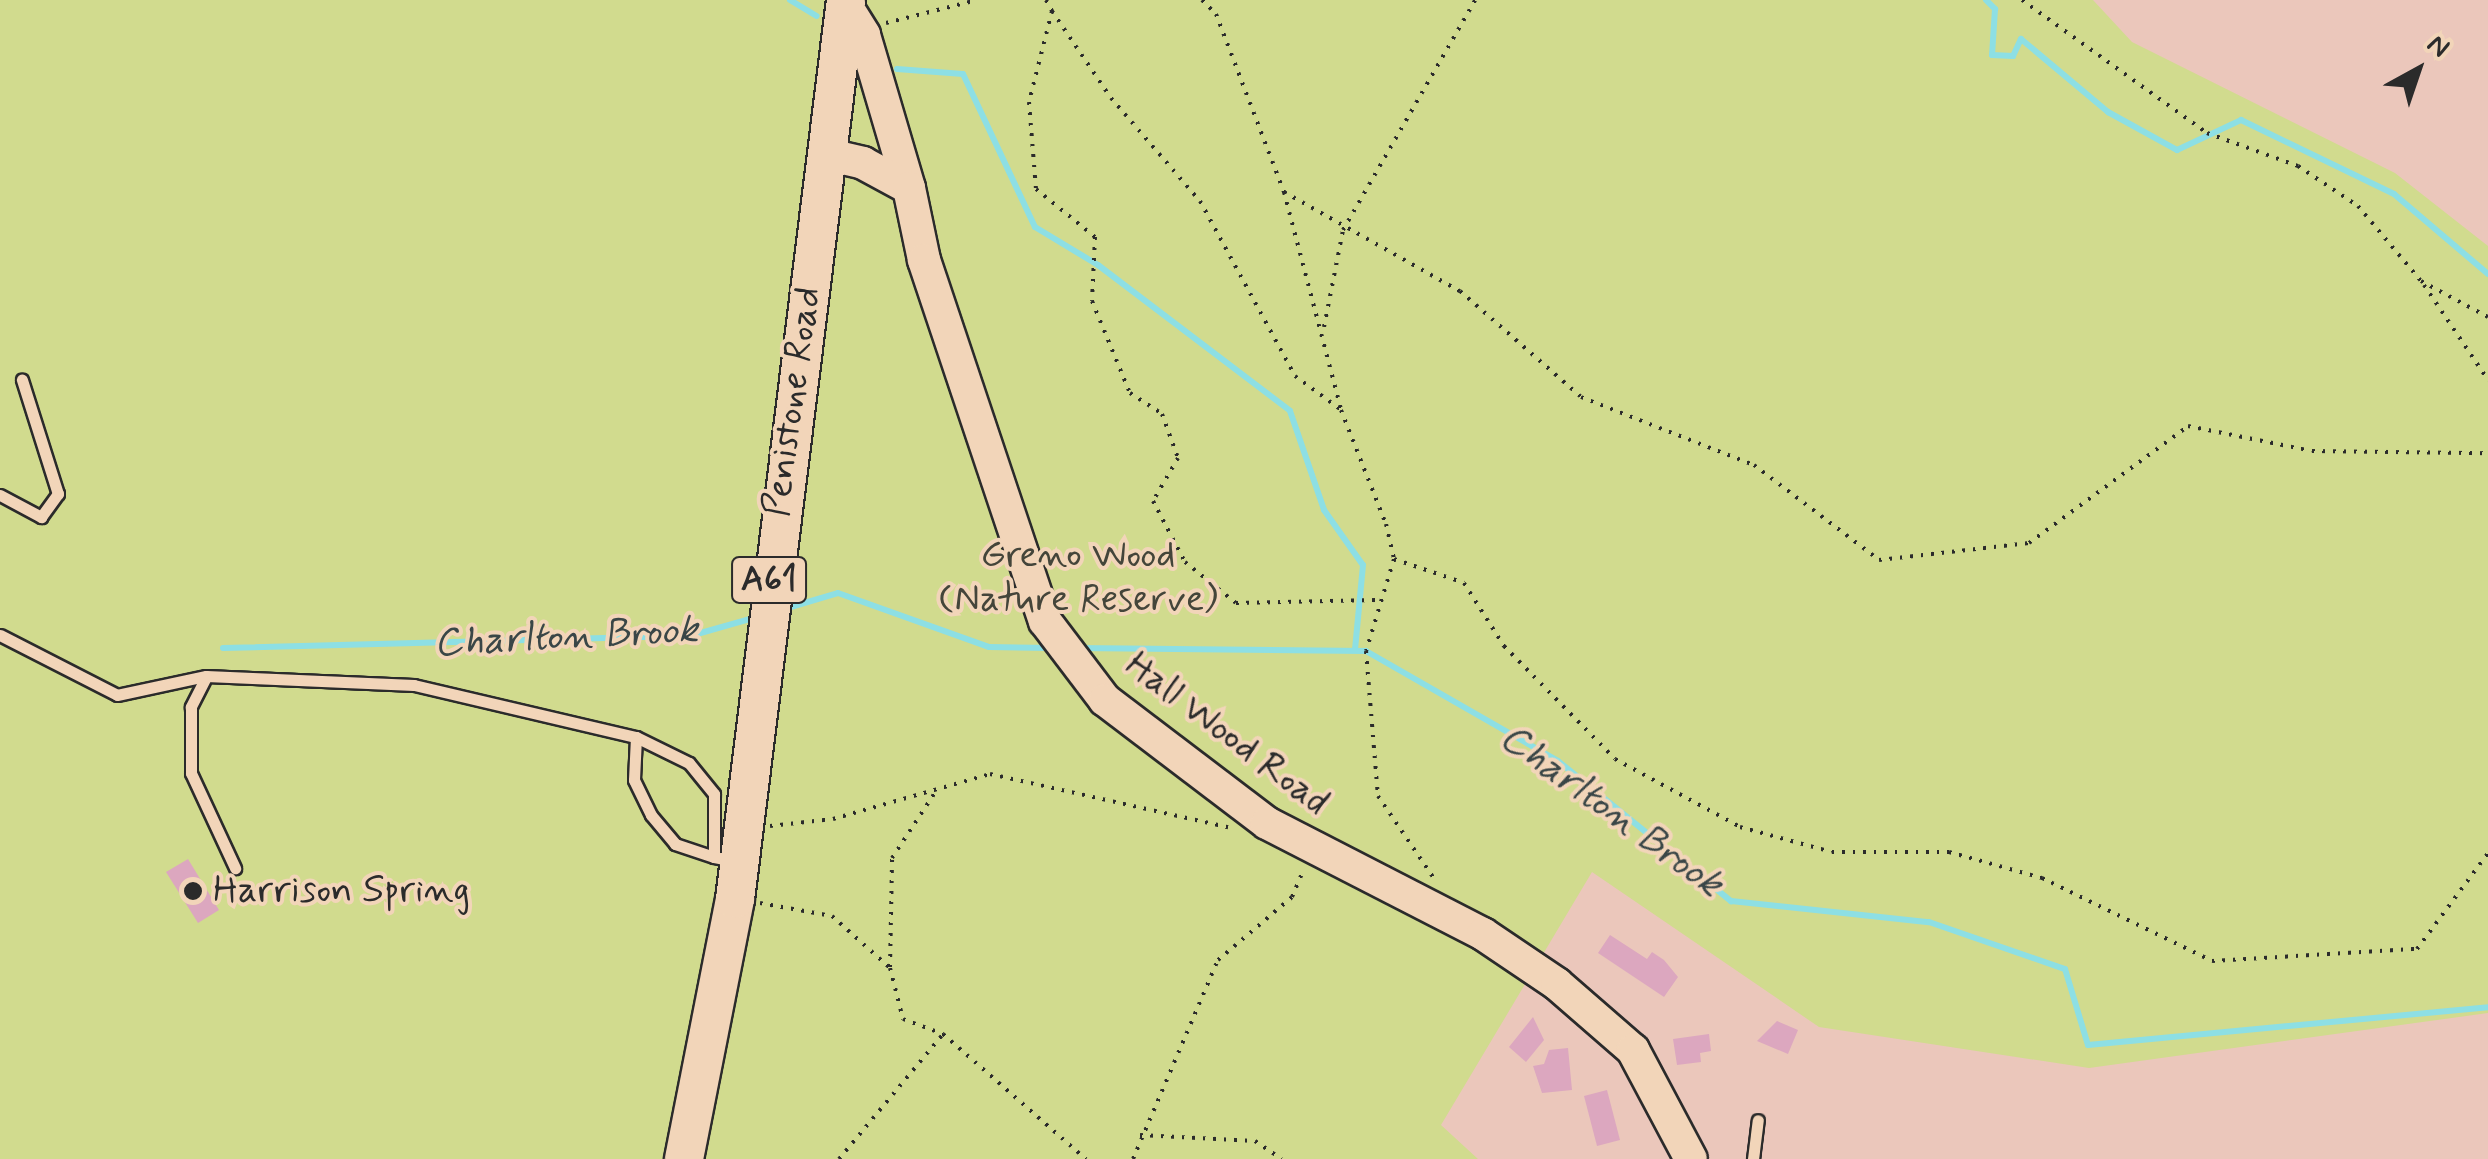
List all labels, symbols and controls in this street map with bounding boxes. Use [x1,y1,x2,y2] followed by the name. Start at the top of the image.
[2368,20,2468,120] north arrow
[2419,26,2457,67] text: N
[754,284,832,520] street label: Penistone Road
[937,533,1219,622] park label: Greno Wood (Nature Reserve)
[729,550,809,610] road number: A61
[433,606,699,668] water label: Charlton Brook
[1117,643,1337,825] street label: Hall Wood Road
[1490,714,1732,908] water label: Charlton Brook
[213,868,464,914] place label: Harrison Spring
[182,880,204,902] marker: Harrison Spring

